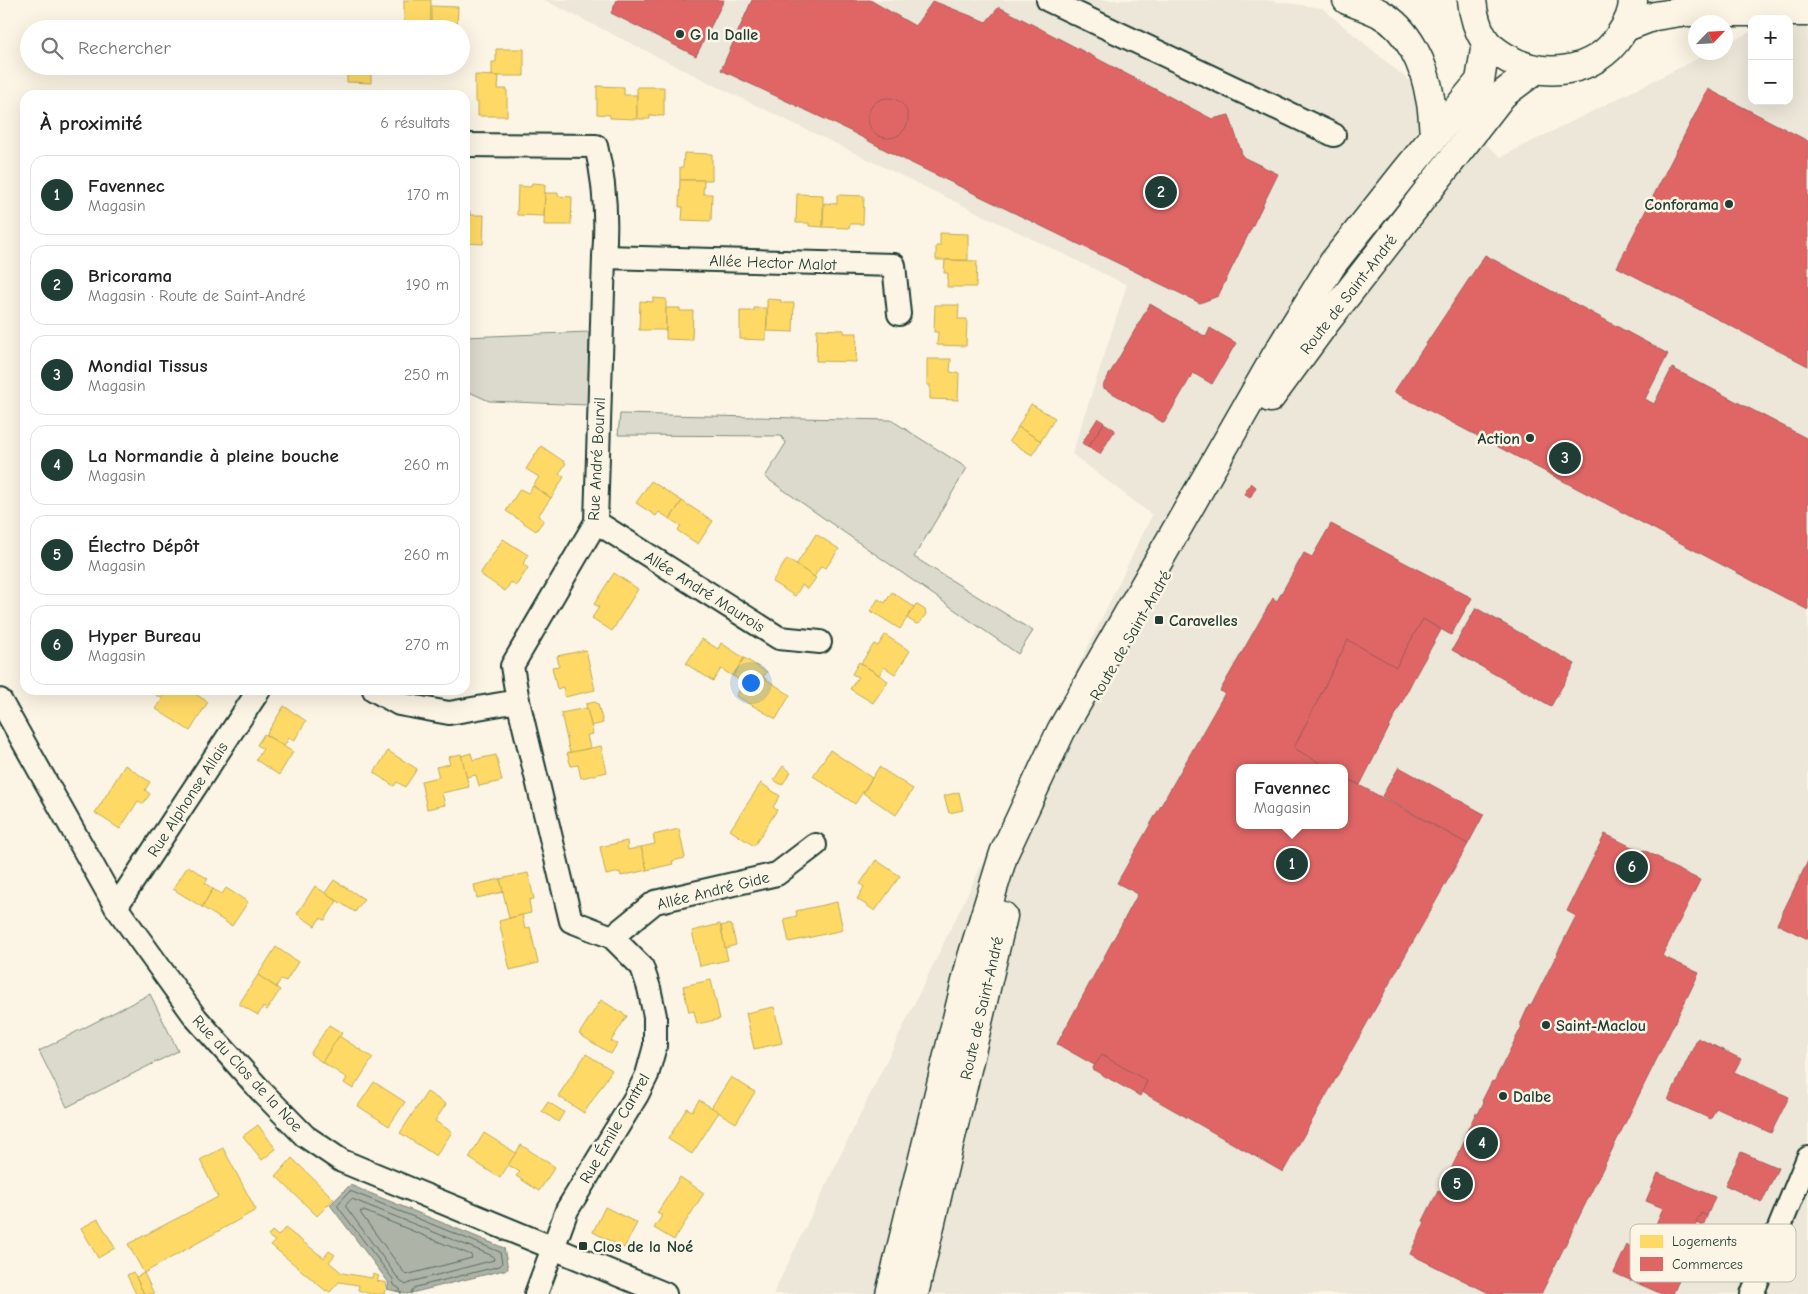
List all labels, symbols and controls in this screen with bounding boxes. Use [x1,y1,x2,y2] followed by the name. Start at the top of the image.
[1688,15,1733,60] north arrow
[1748,15,1793,105] map controls
[1748,15,1793,60] button: +
[20,20,470,75] search box
[690,26,758,44] place label: G la Dalle
[674,28,686,40] marker: G la Dalle
[38,34,66,62] icon: search
[78,37,171,59] text: Rechercher
[1748,60,1793,105] button: −
[40,111,142,135] text: À proximité
[380,114,450,132] text: 6 résultats
[1145,173,1177,211] pin: 2
[88,175,165,197] text: Favennec
[54,186,60,204] text: 1
[407,186,449,204] text: 170 m
[1644,196,1719,214] place label: Conforama
[88,197,146,215] text: Magasin
[1723,198,1735,210] marker: Conforama
[1297,231,1401,358] street label: Route de Saint-André
[709,252,837,274] street label: Allée Hector Malot
[88,265,172,287] text: Bricorama
[53,276,61,294] text: 2
[406,276,449,294] text: 190 m
[88,287,305,305] text: Magasin · Route de Saint-André
[88,355,208,377] text: Mondial Tissus
[53,366,61,384] text: 3
[404,366,449,384] text: 250 m
[88,377,146,395] text: Magasin
[585,397,609,521] street label: Rue André Bourvil
[1478,430,1520,448] place label: Action
[1524,432,1536,444] marker: Action
[1549,439,1581,477] pin: 3
[88,445,339,467] text: La Normandie à pleine bouche
[53,456,61,474] text: 4
[404,456,449,474] text: 260 m
[88,467,146,485] text: Magasin
[88,535,199,557] text: Électro Dépôt
[53,546,61,564] text: 5
[404,546,449,564] text: 260 m
[641,548,768,636] street label: Allée André Maurois
[88,557,146,575] text: Magasin
[1086,568,1175,703] street label: Route de Saint-André
[1169,612,1238,630] place label: Caravelles
[1153,614,1165,626] marker: Caravelles
[88,625,201,647] text: Hyper Bureau
[53,636,61,654] text: 6
[405,636,449,654] text: 270 m
[88,647,146,665] text: Magasin
[738,670,764,696] your location
[144,739,232,860] street label: Rue Alphonse Allais
[1236,764,1348,829] popup
[1254,777,1330,799] text: Favennec
[1254,799,1311,817] text: Magasin
[1276,845,1308,883] pin: 1
[1616,848,1648,886] pin: 6
[655,868,771,914] street label: Allée André Gide
[957,935,1007,1082] street label: Route de Saint-André
[189,1012,306,1136] street label: Rue du Clos de la Noe
[1556,1017,1646,1035] place label: Saint-Maclou
[1540,1019,1552,1031] marker: Saint-Maclou
[575,1070,654,1186] street label: Rue Émile Cantrel
[1513,1088,1551,1106] place label: Dalbe
[1497,1090,1509,1102] marker: Dalbe
[1466,1124,1498,1162] pin: 4
[1441,1165,1473,1203] pin: 5
[1630,1224,1796,1282] legend
[1672,1233,1737,1250] text: Logements
[593,1238,693,1256] place label: Clos de la Noé
[577,1240,589,1252] marker: Clos de la Noé
[1672,1256,1743,1273] text: Commerces

